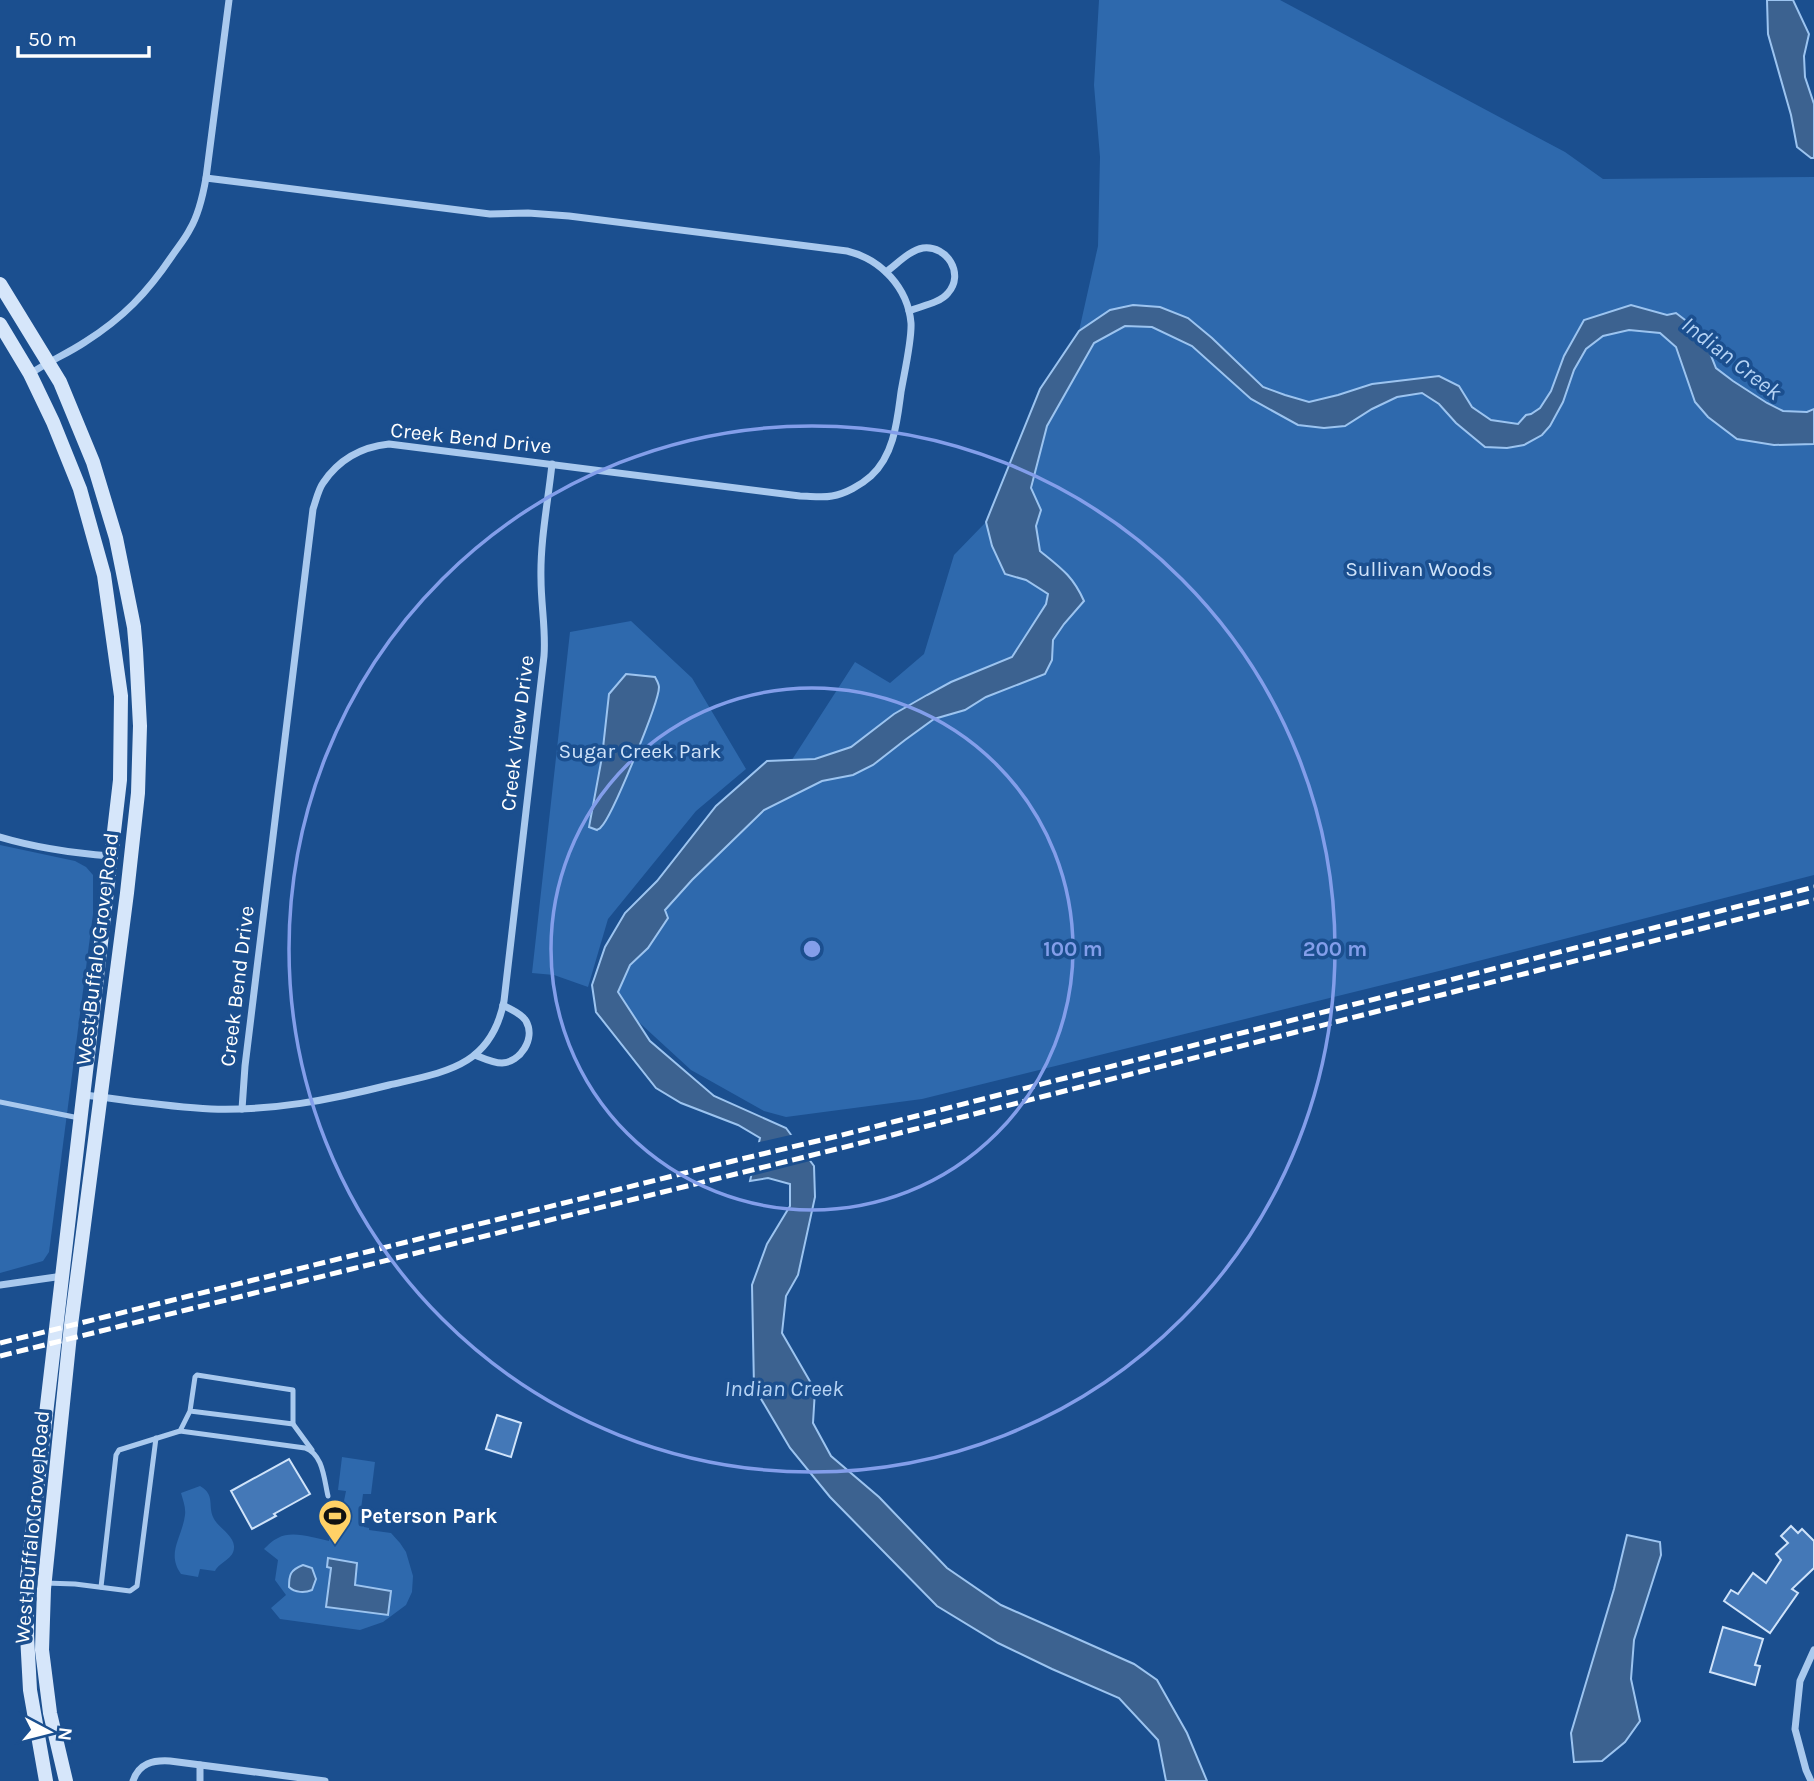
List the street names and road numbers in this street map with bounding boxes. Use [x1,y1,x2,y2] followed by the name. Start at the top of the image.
[389,418,553,458] street label: Creek Bend Drive
[496,654,538,812] street label: Creek View Drive
[71,831,123,1067] street label: West Buffalo Grove Road
[215,904,259,1068] street label: Creek Bend Drive
[10,1409,54,1645] street label: West Buffalo Grove Road

